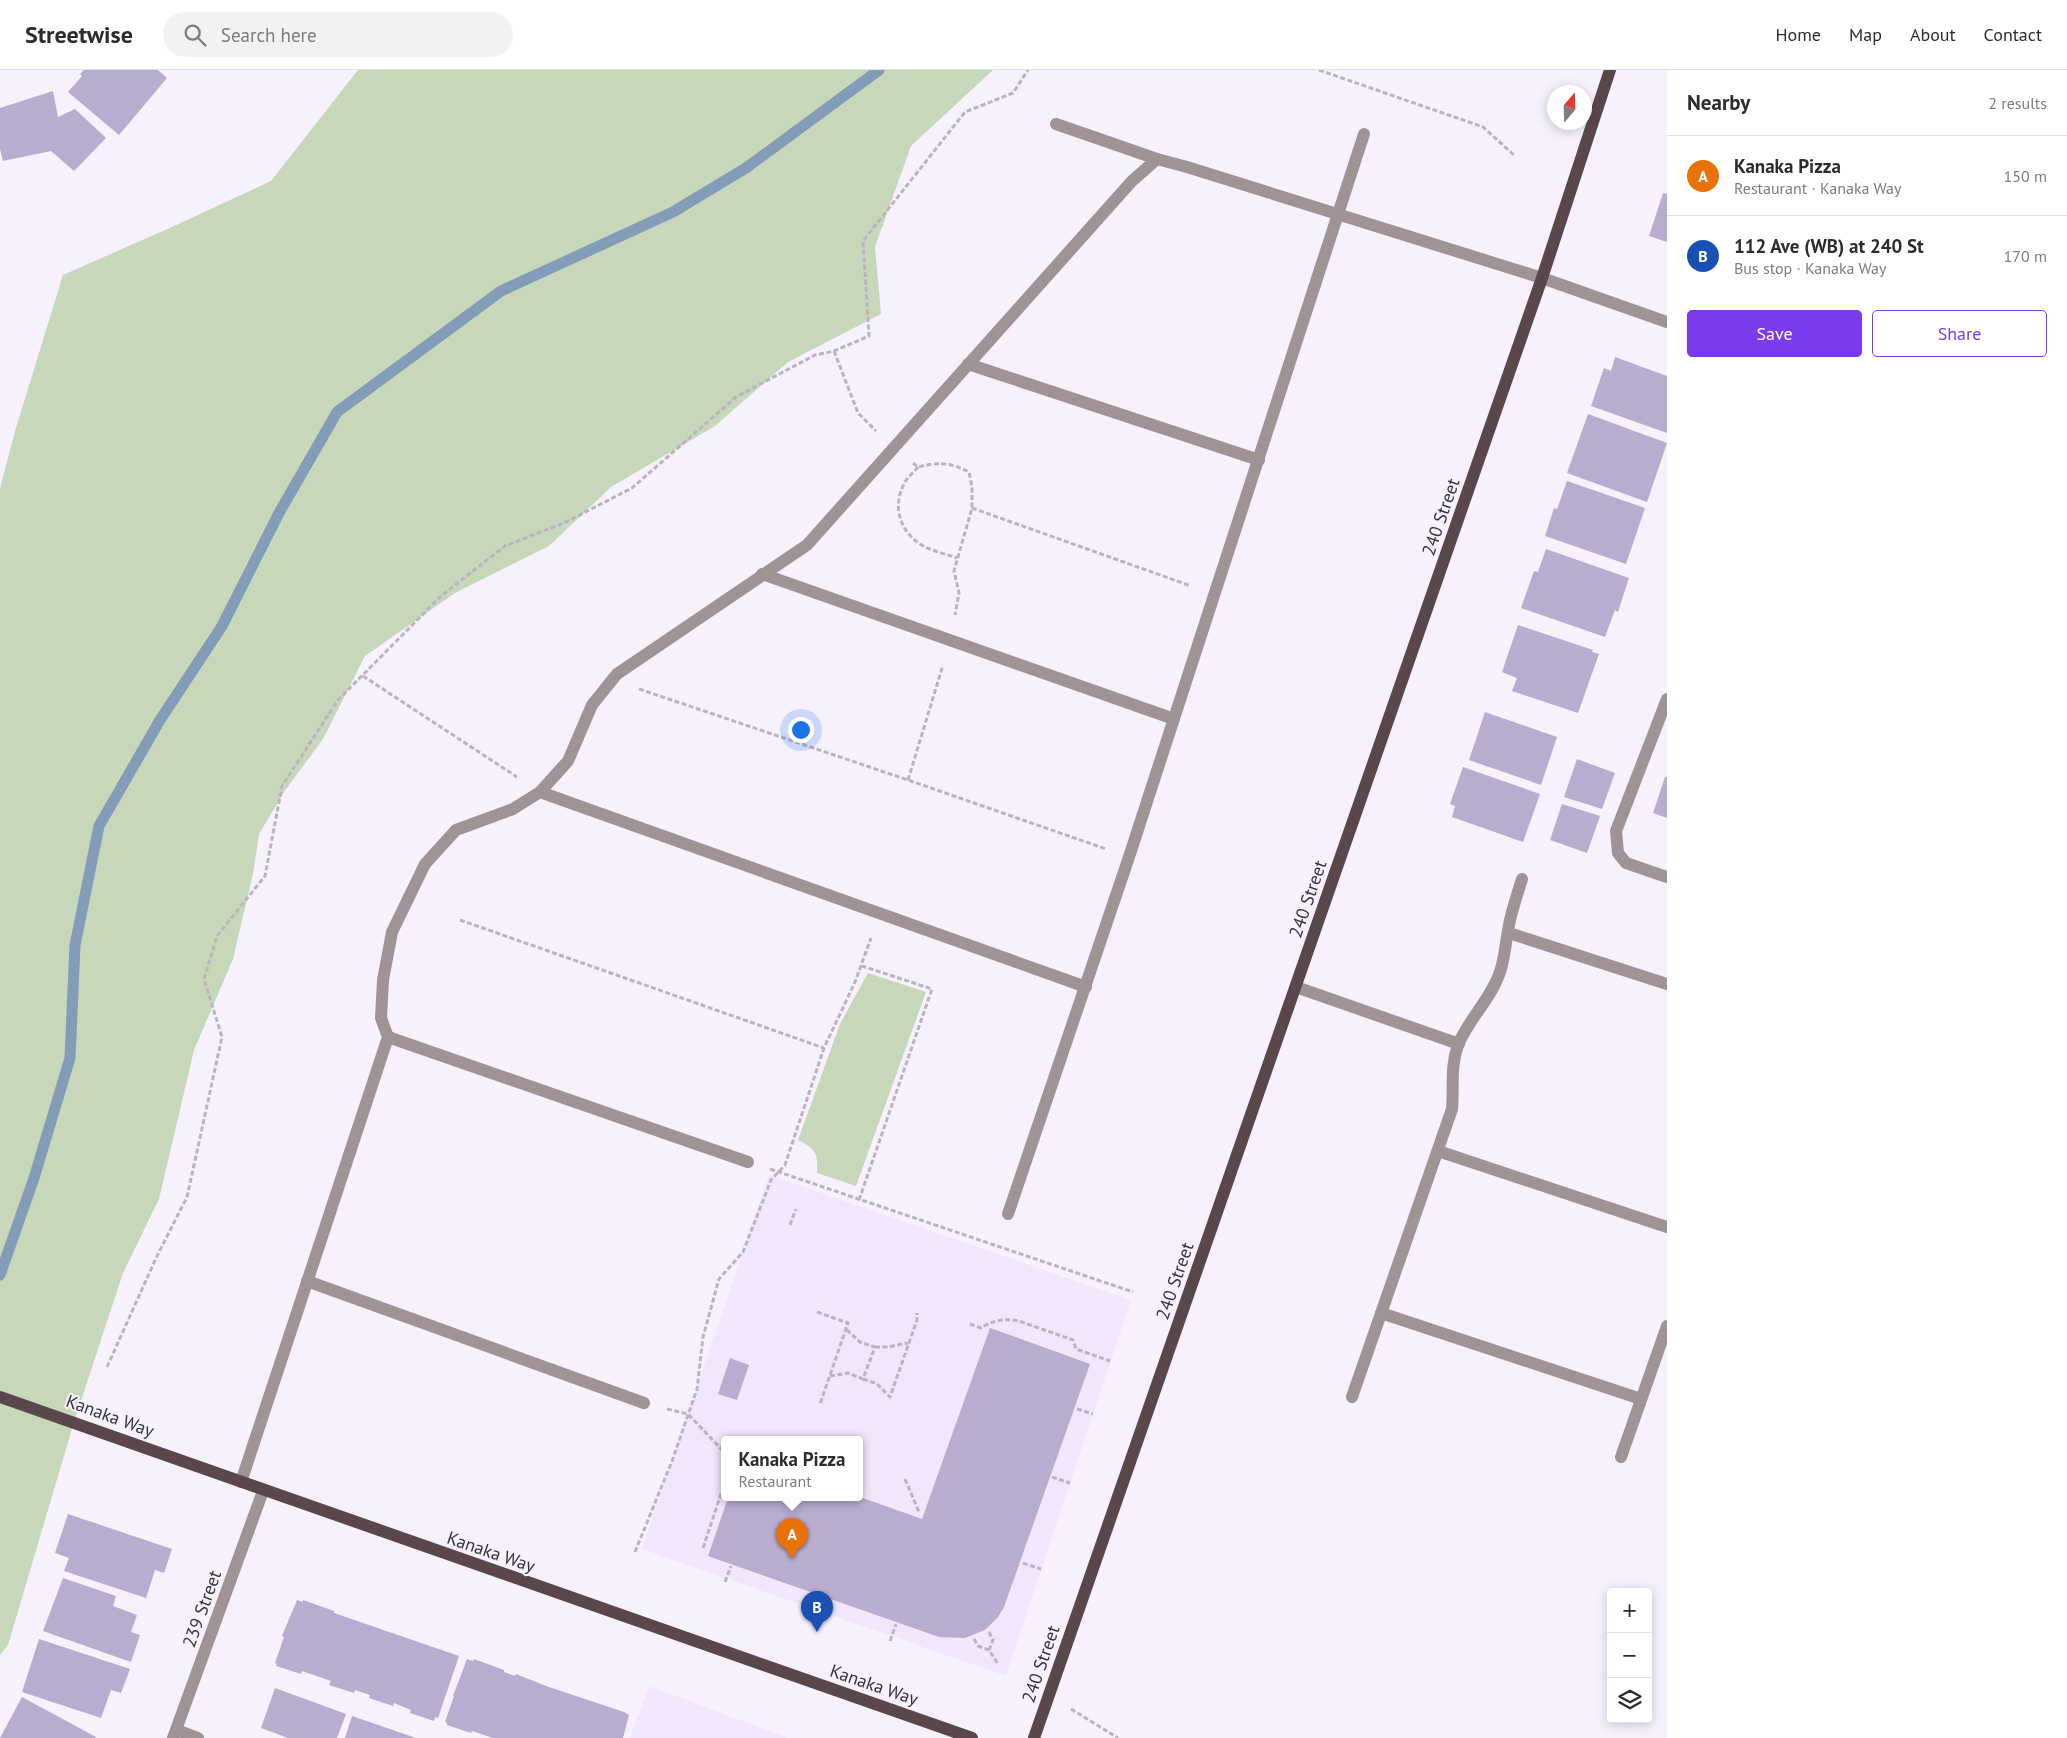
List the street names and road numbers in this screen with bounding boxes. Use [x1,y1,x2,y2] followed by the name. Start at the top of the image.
[1417,475,1464,559] street label: 240 Street
[1284,857,1331,941] street label: 240 Street
[1151,1239,1198,1323] street label: 240 Street
[63,1389,158,1442] street label: Kanaka Way
[444,1526,539,1578] street label: Kanaka Way
[177,1567,226,1650] street label: 239 Street
[1017,1622,1064,1706] street label: 240 Street
[827,1659,922,1711] street label: Kanaka Way

